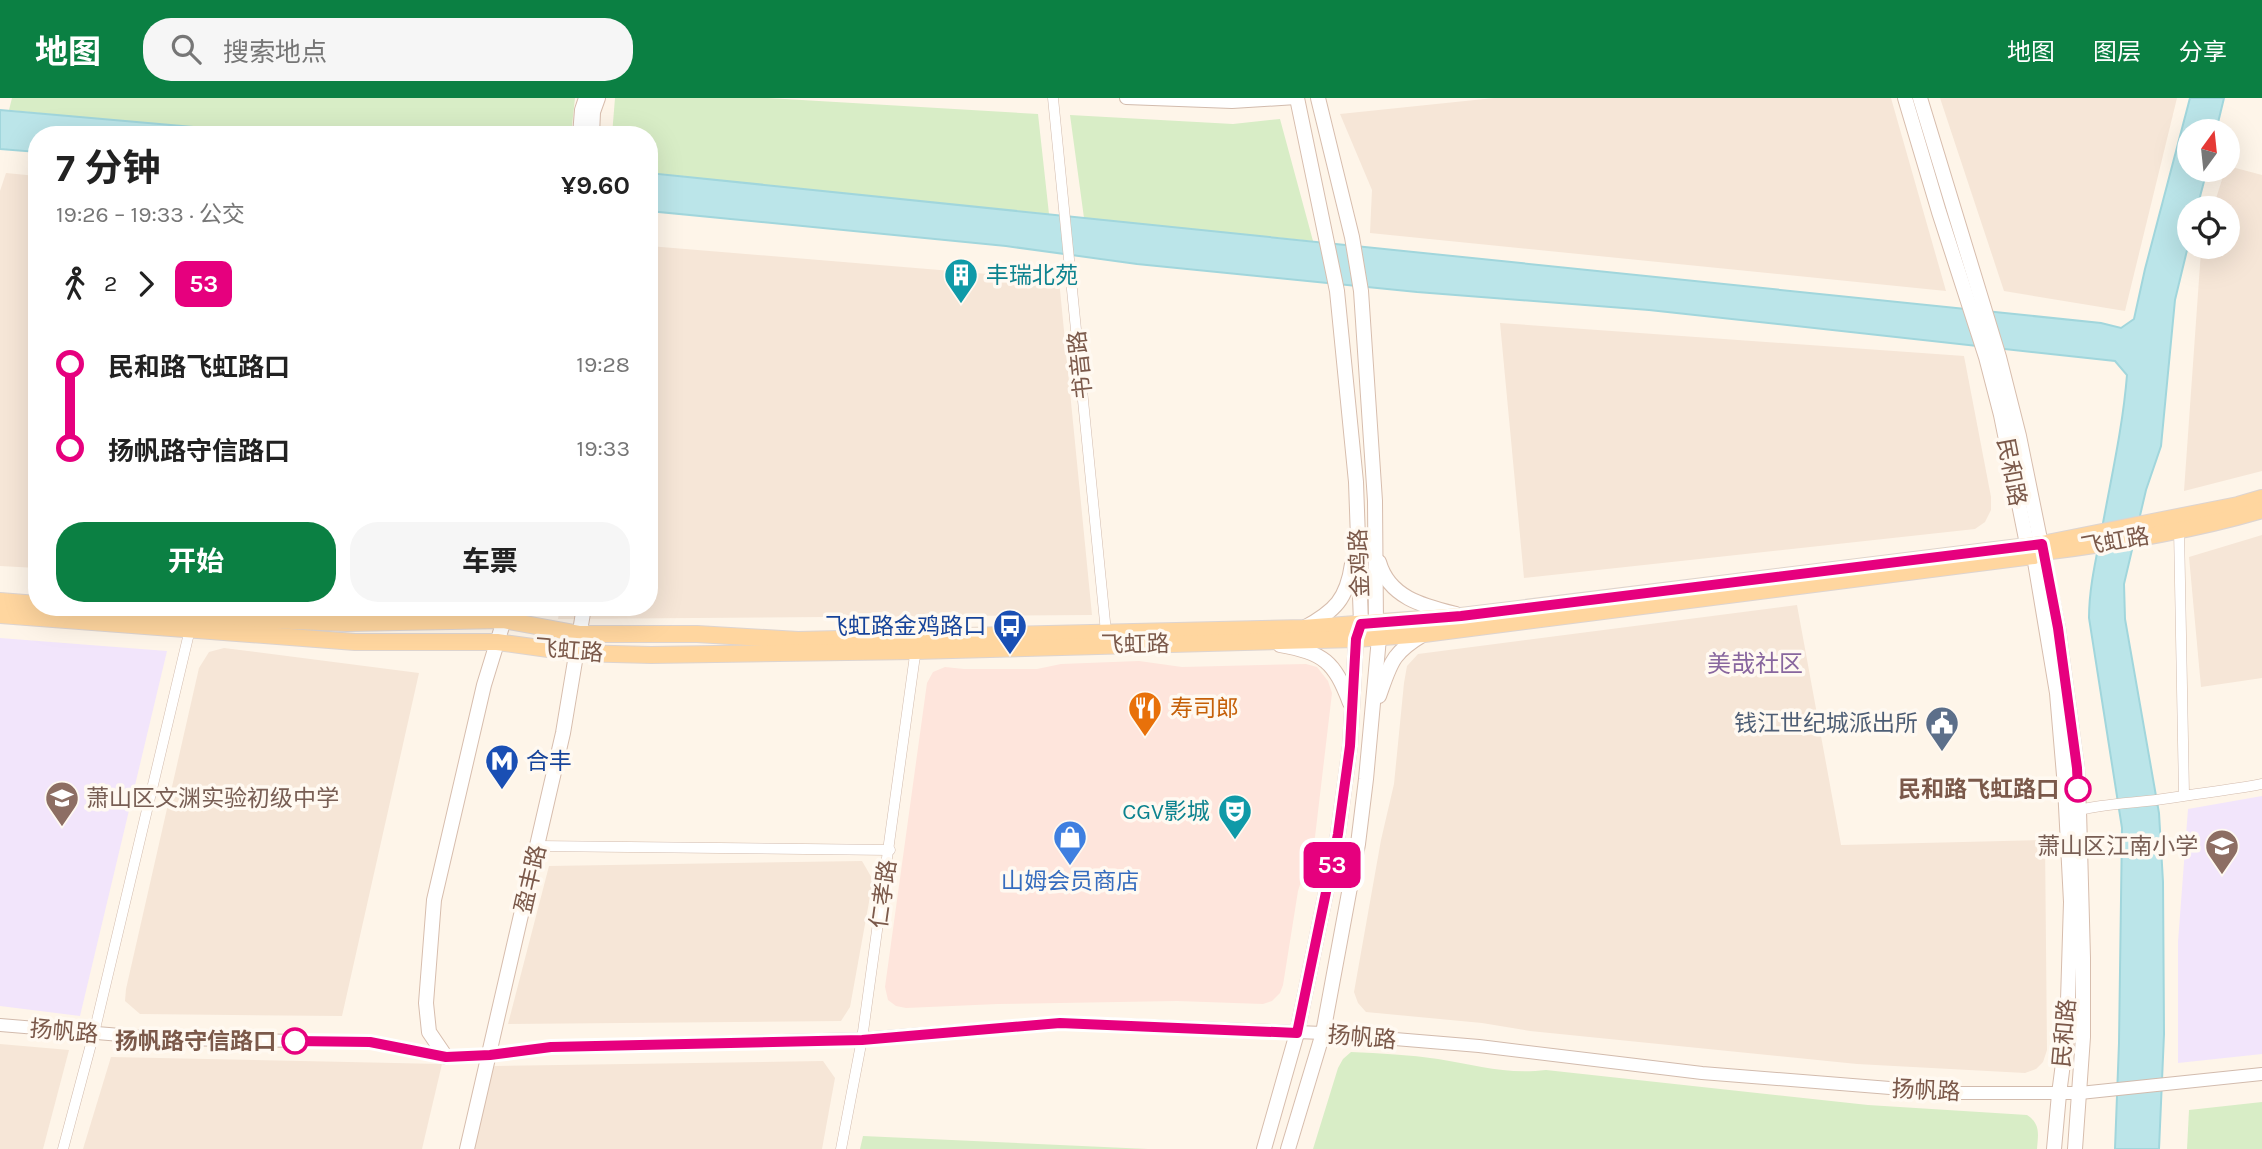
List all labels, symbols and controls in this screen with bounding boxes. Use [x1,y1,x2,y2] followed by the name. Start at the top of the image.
[143,18,633,81] search box
[167,30,205,68] icon: search
[35,33,101,71] text: 地图
[223,37,327,68] text: 搜索地点
[2007,38,2055,66] text: 地图
[2093,38,2141,66] text: 图层
[2179,38,2227,66] text: 分享
[2177,119,2240,182] north arrow
[2177,119,2240,259] map controls
[56,146,161,191] text: 7 分钟
[561,170,630,201] text: ¥9.60
[2177,196,2240,259] button: locate
[56,201,245,228] text: 19:26 – 19:33 · 公交
[942,256,980,305] building icon: 丰瑞北苑
[986,262,1078,289] place label: 丰瑞北苑
[56,265,94,303] icon: walk
[127,265,165,303] icon: forward
[104,270,117,297] text: 2
[189,270,218,298] text: 53
[1063,329,1098,401] street label: 书音路
[576,351,630,378] text: 19:28
[108,352,290,383] text: 民和路飞虹路口
[577,435,630,462] text: 19:33
[108,436,290,467] text: 扬帆路守信路口
[1992,436,2031,509] street label: 民和路
[56,522,336,602] button: 开始
[350,522,630,602] button: 车票
[2079,522,2151,561] street label: 飞虹路
[1345,528,1374,598] street label: 金鸡路
[991,607,1029,656] bus stop icon: 飞虹路金鸡路口
[825,613,986,640] place label: 飞虹路金鸡路口
[1100,630,1170,659] street label: 飞虹路
[533,634,605,667] street label: 飞虹路
[1707,650,1803,678] district label: 美哉社区
[1126,689,1164,738] restaurant icon: 寿司郎
[1170,695,1239,722] place label: 寿司郎
[1923,704,1961,753] public building icon: 钱江世纪城派出所
[1734,710,1918,737] place label: 钱江世纪城派出所
[483,742,521,791] metro station icon: 合丰
[526,748,572,775] place label: 合丰
[1898,776,2059,803] place label: 民和路飞虹路口
[2065,776,2091,802] marker: 民和路飞虹路口
[43,779,81,828] school or university icon: 萧山区文渊实验初级中学
[86,785,339,812] place label: 萧山区文渊实验初级中学
[1216,792,1254,841] theatre icon: CGV影城
[1122,798,1210,825] place label: CGV影城
[1051,818,1089,867] shop icon: 山姆会员商店
[2203,827,2241,876] school or university icon: 萧山区江南小学
[2037,833,2198,860] place label: 萧山区江南小学
[510,842,551,916] street label: 盈丰路
[1300,842,1364,888] line badge: 53
[1318,851,1346,879] text: 53
[865,858,902,930] street label: 仁孝路
[1001,868,1139,895] place label: 山姆会员商店
[2048,997,2081,1069] street label: 民和路
[28,1015,100,1048] street label: 扬帆路
[1326,1021,1398,1054] street label: 扬帆路
[115,1028,276,1055] place label: 扬帆路守信路口
[282,1028,308,1054] marker: 扬帆路守信路口
[1891,1075,1961,1106] street label: 扬帆路

